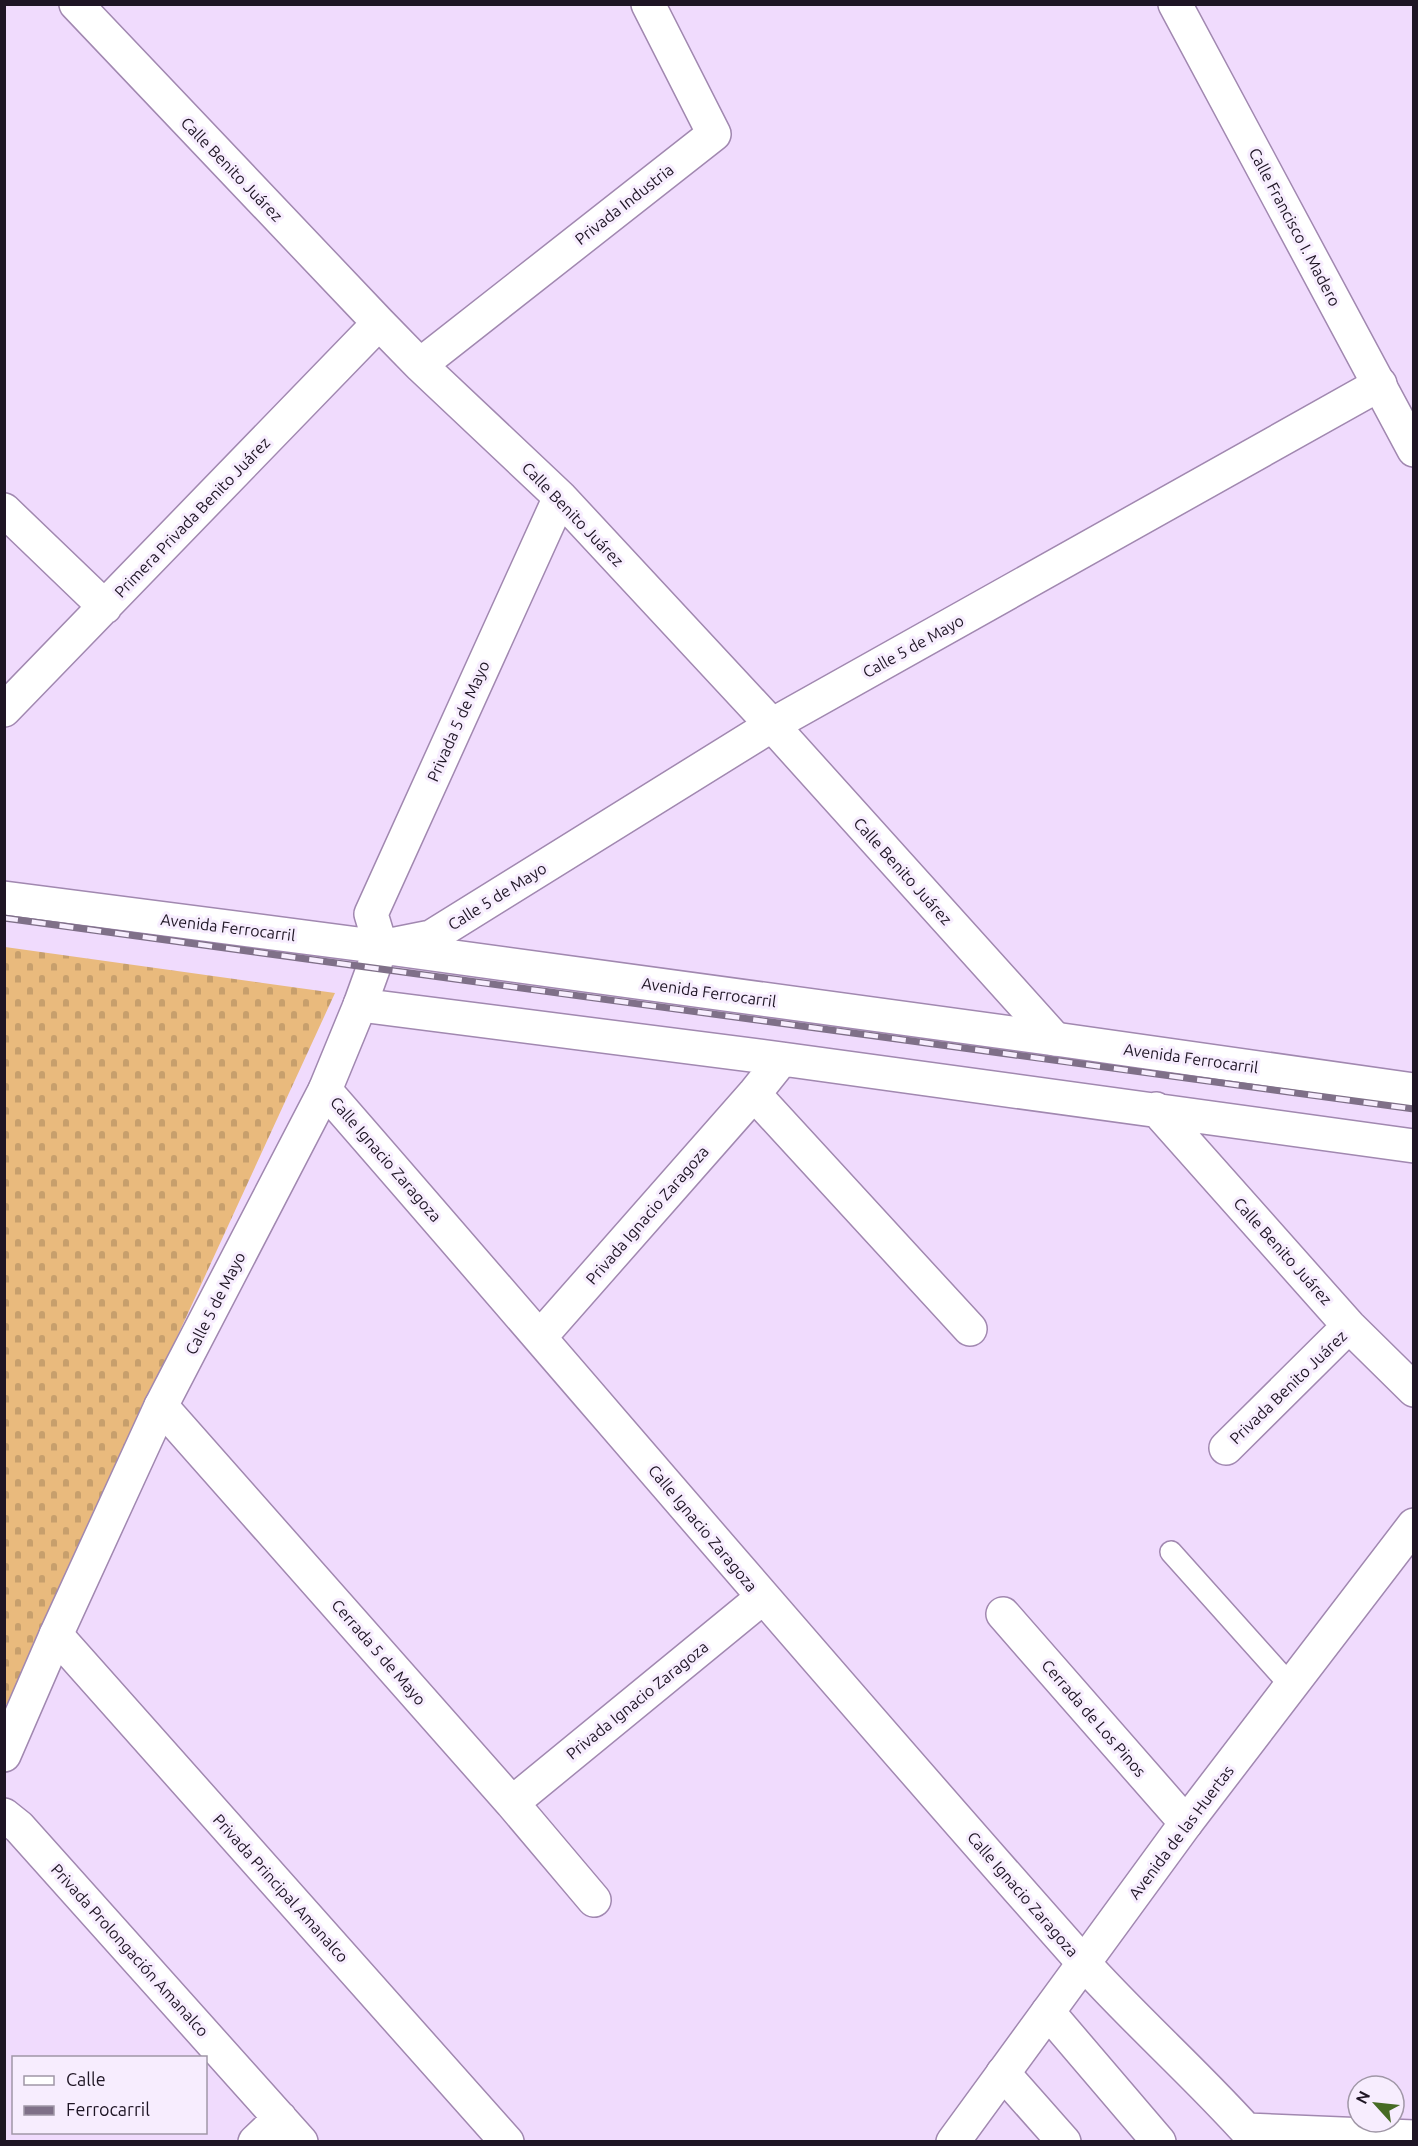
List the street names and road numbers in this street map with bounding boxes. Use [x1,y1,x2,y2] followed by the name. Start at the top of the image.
[178,113,286,225] street label: Calle Benito Juárez
[1246,145,1344,309] street label: Calle Francisco I. Madero
[571,160,677,248] street label: Privada Industria
[111,433,273,601] street label: Primera Privada Benito Juárez
[519,458,627,570] street label: Calle Benito Juárez
[859,611,967,681] street label: Calle 5 de Mayo
[423,658,493,784] street label: Privada 5 de Mayo
[850,814,956,928] street label: Calle Benito Juárez
[444,859,550,933] street label: Calle 5 de Mayo
[160,910,296,944] street label: Avenida Ferrocarril
[641,974,777,1010] street label: Avenida Ferrocarril
[1123,1040,1259,1076] street label: Avenida Ferrocarril
[327,1093,445,1225] street label: Calle Ignacio Zaragoza
[582,1142,712,1288] street label: Privada Ignacio Zaragoza
[1230,1194,1336,1308] street label: Calle Benito Juárez
[181,1249,249,1357] street label: Calle 5 de Mayo
[1226,1327,1350,1447] street label: Privada Benito Juárez
[645,1461,761,1595] street label: Calle Ignacio Zaragoza
[328,1596,430,1708] street label: Cerrada 5 de Mayo
[562,1637,712,1763] street label: Privada Ignacio Zaragoza
[1038,1656,1150,1780] street label: Cerrada de Los Pinos
[1125,1762,1237,1902] street label: Avenida de las Huertas
[210,1810,352,1966] street label: Privada Principal Amanalco
[964,1828,1082,1960] street label: Calle Ignacio Zaragoza
[48,1860,212,2040] street label: Privada Prolongación Amanalco

